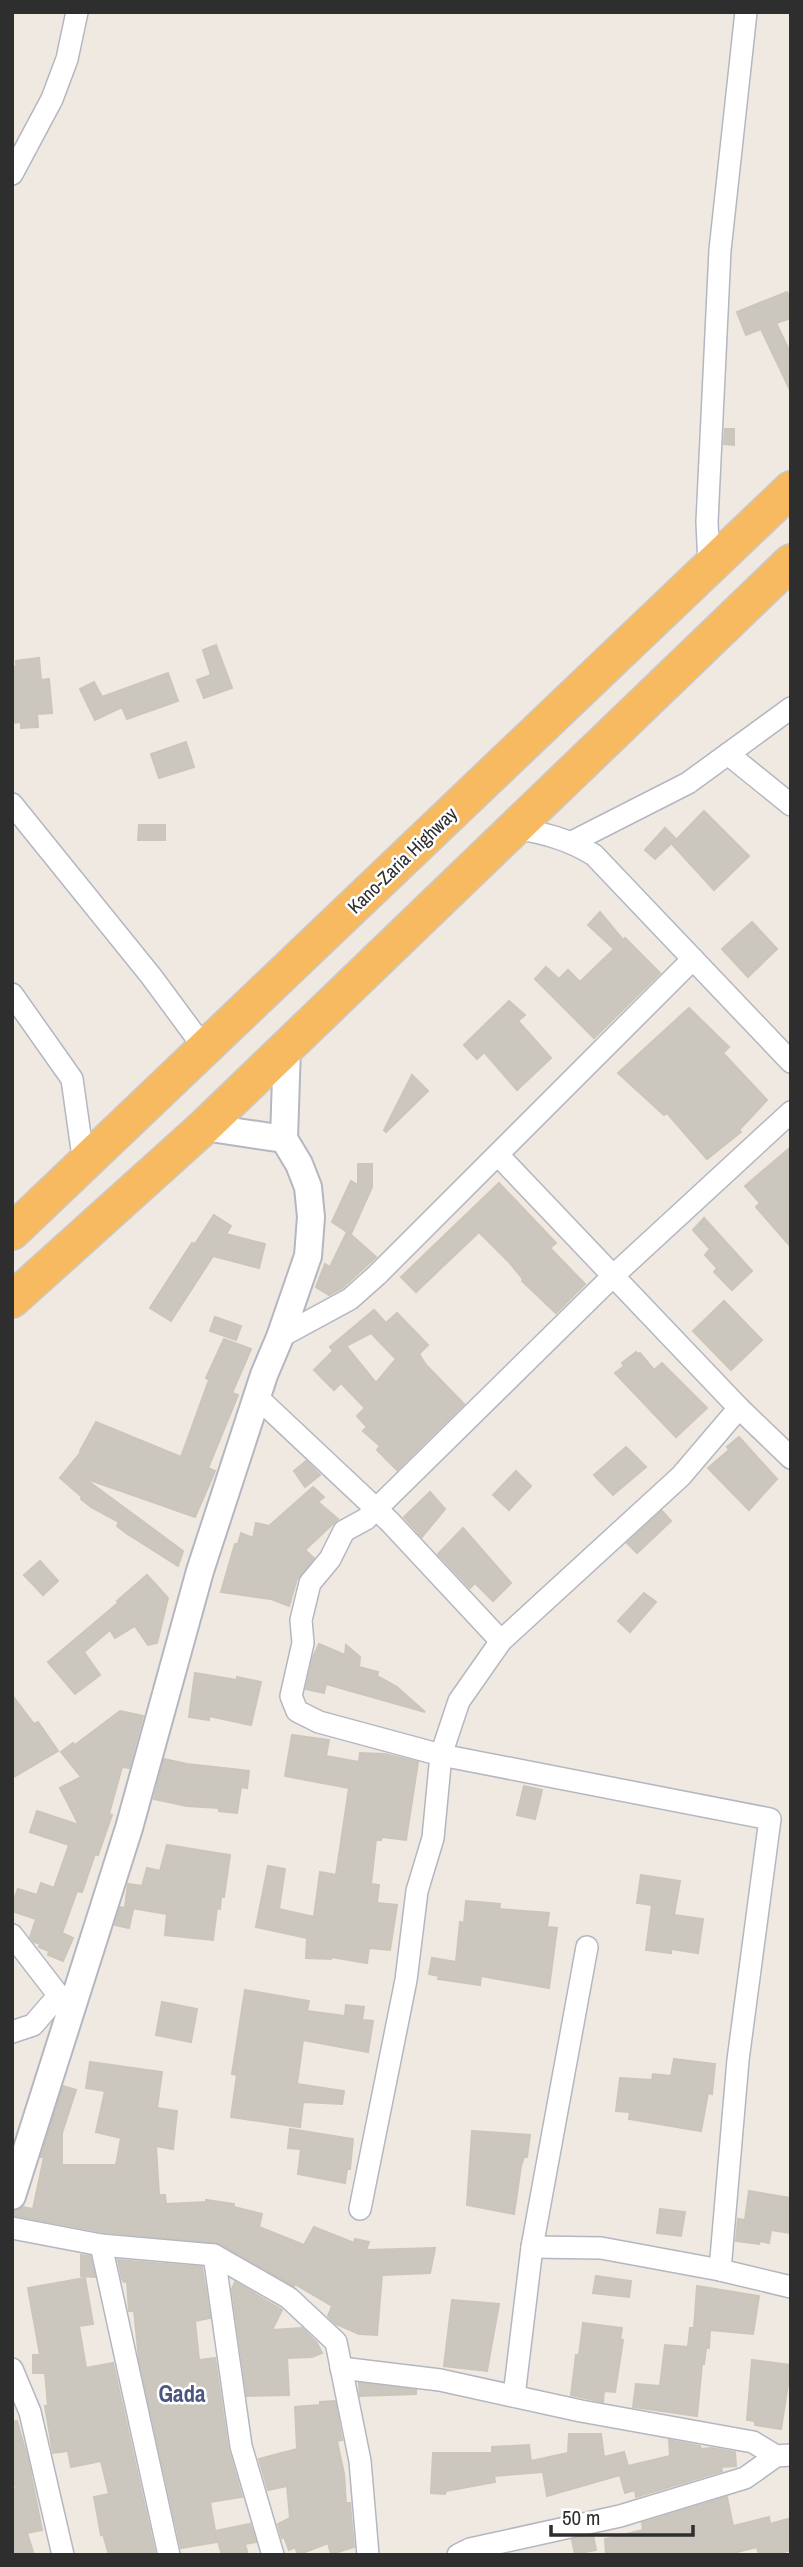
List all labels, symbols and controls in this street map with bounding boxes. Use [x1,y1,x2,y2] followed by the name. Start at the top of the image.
[342,801,463,919] street label: Kano-Zaria Highway
[158,2378,206,2409] district label: Gada
[551,2494,693,2538] scale bar
[562,2503,600,2532] text: 50 m

